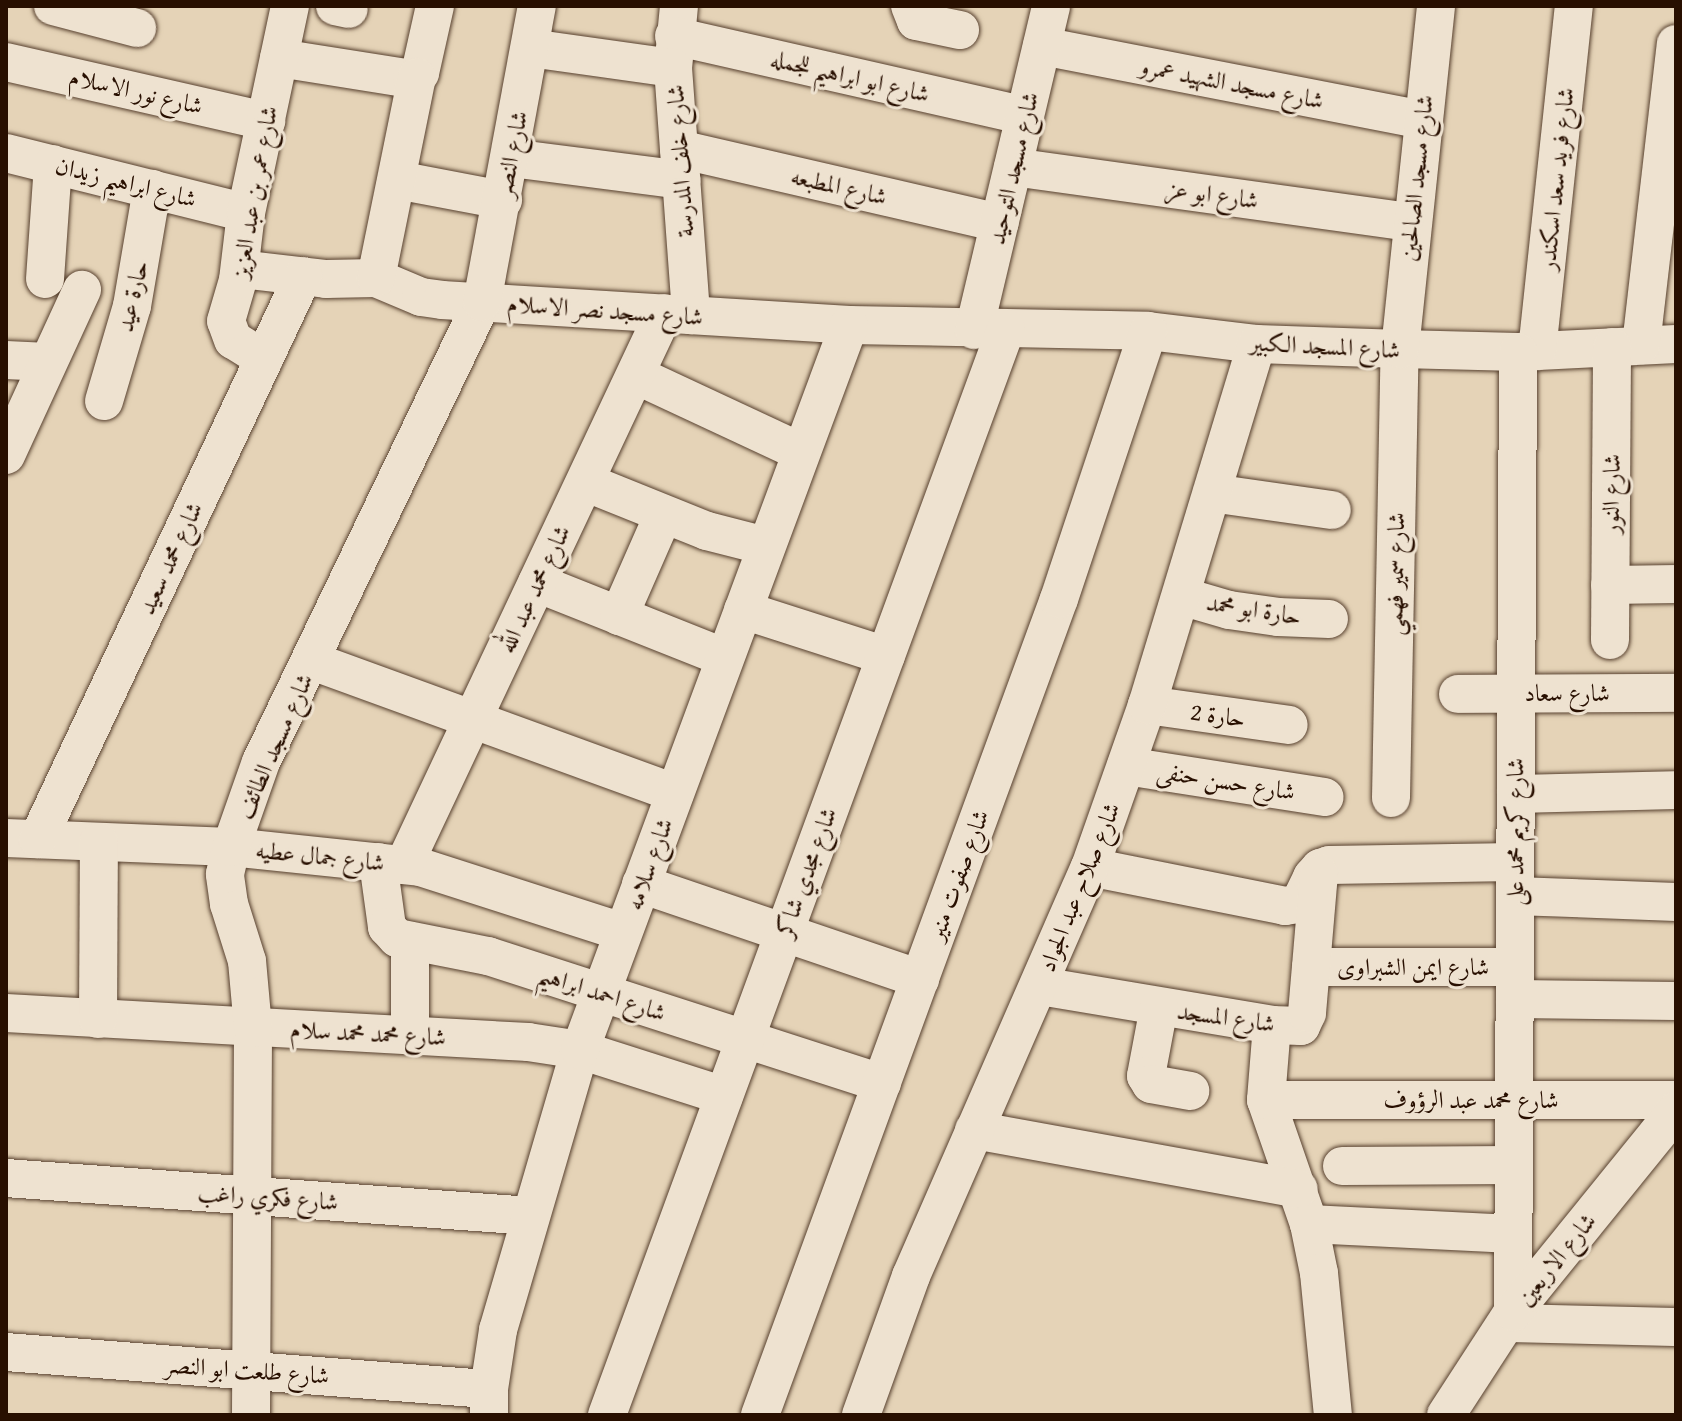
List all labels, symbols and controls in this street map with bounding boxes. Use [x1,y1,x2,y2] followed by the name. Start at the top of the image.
[768,44,932,108] street label: شارع ابو ابراهيم للجمله
[1138,51,1326,115] street label: شارع مسجد الشهيد عمرو
[66,62,206,120] street label: شارع نور الاسلام
[660,84,700,238] street label: شارع خلف المدرسة
[1532,86,1580,272] street label: شارع فريد سعد اسكندر
[981,89,1045,247] street label: شارع مسجد التوحيد
[1393,93,1439,263] street label: شارع مسجد الصالحين
[225,104,283,280] street label: شارع عمر بن عبد العزيز
[488,108,534,200] street label: شارع النصر
[52,151,200,213] street label: شارع ابراهيم زيدان
[788,161,890,211] street label: شارع المطبعه
[1164,173,1260,215] street label: شارع ابو عز
[110,258,154,334] street label: حارة عيد
[506,289,704,331] street label: شارع مسجد نصر الاسلام
[1249,328,1401,364] street label: شارع المسجد الكبير
[1596,454,1626,534] street label: شارع النور
[131,497,209,619] street label: شارع محمد سعيد
[1380,512,1410,636] street label: شارع سمير فهمي
[492,520,576,658] street label: شارع محمد عبد الله
[1204,587,1304,631] street label: حارة ابو محمد
[229,669,319,823] street label: شارع مسجد الطائف
[1524,679,1610,707] street label: شارع سعاد
[1189,697,1247,733] street label: حارة 2
[1155,756,1297,806] street label: شارع حسن حنفى
[1501,758,1529,906] street label: شارع كريم محمد على
[1032,798,1126,976] street label: شارع صلاح عبد الجواد
[769,803,843,941] street label: شارع مجدي شاكر
[921,806,995,944] street label: شارع صفوت منير
[619,814,679,914] street label: شارع سلامه
[254,835,386,877] street label: شارع جمال عطيه
[1337,953,1489,981] street label: شارع ايمن الشبراوى
[535,959,669,1027] street label: شارع احمد ابراهيم
[1175,996,1277,1038] street label: شارع المسجد
[289,1015,447,1051] street label: شارع محمد محمد سلام
[1383,1086,1559,1114] street label: شارع محمد عبد الرؤوف
[197,1178,339,1216] street label: شارع فكري راغب
[1510,1207,1602,1311] street label: شارع الاربعين
[164,1350,330,1390] street label: شارع طلعت ابو النصر

